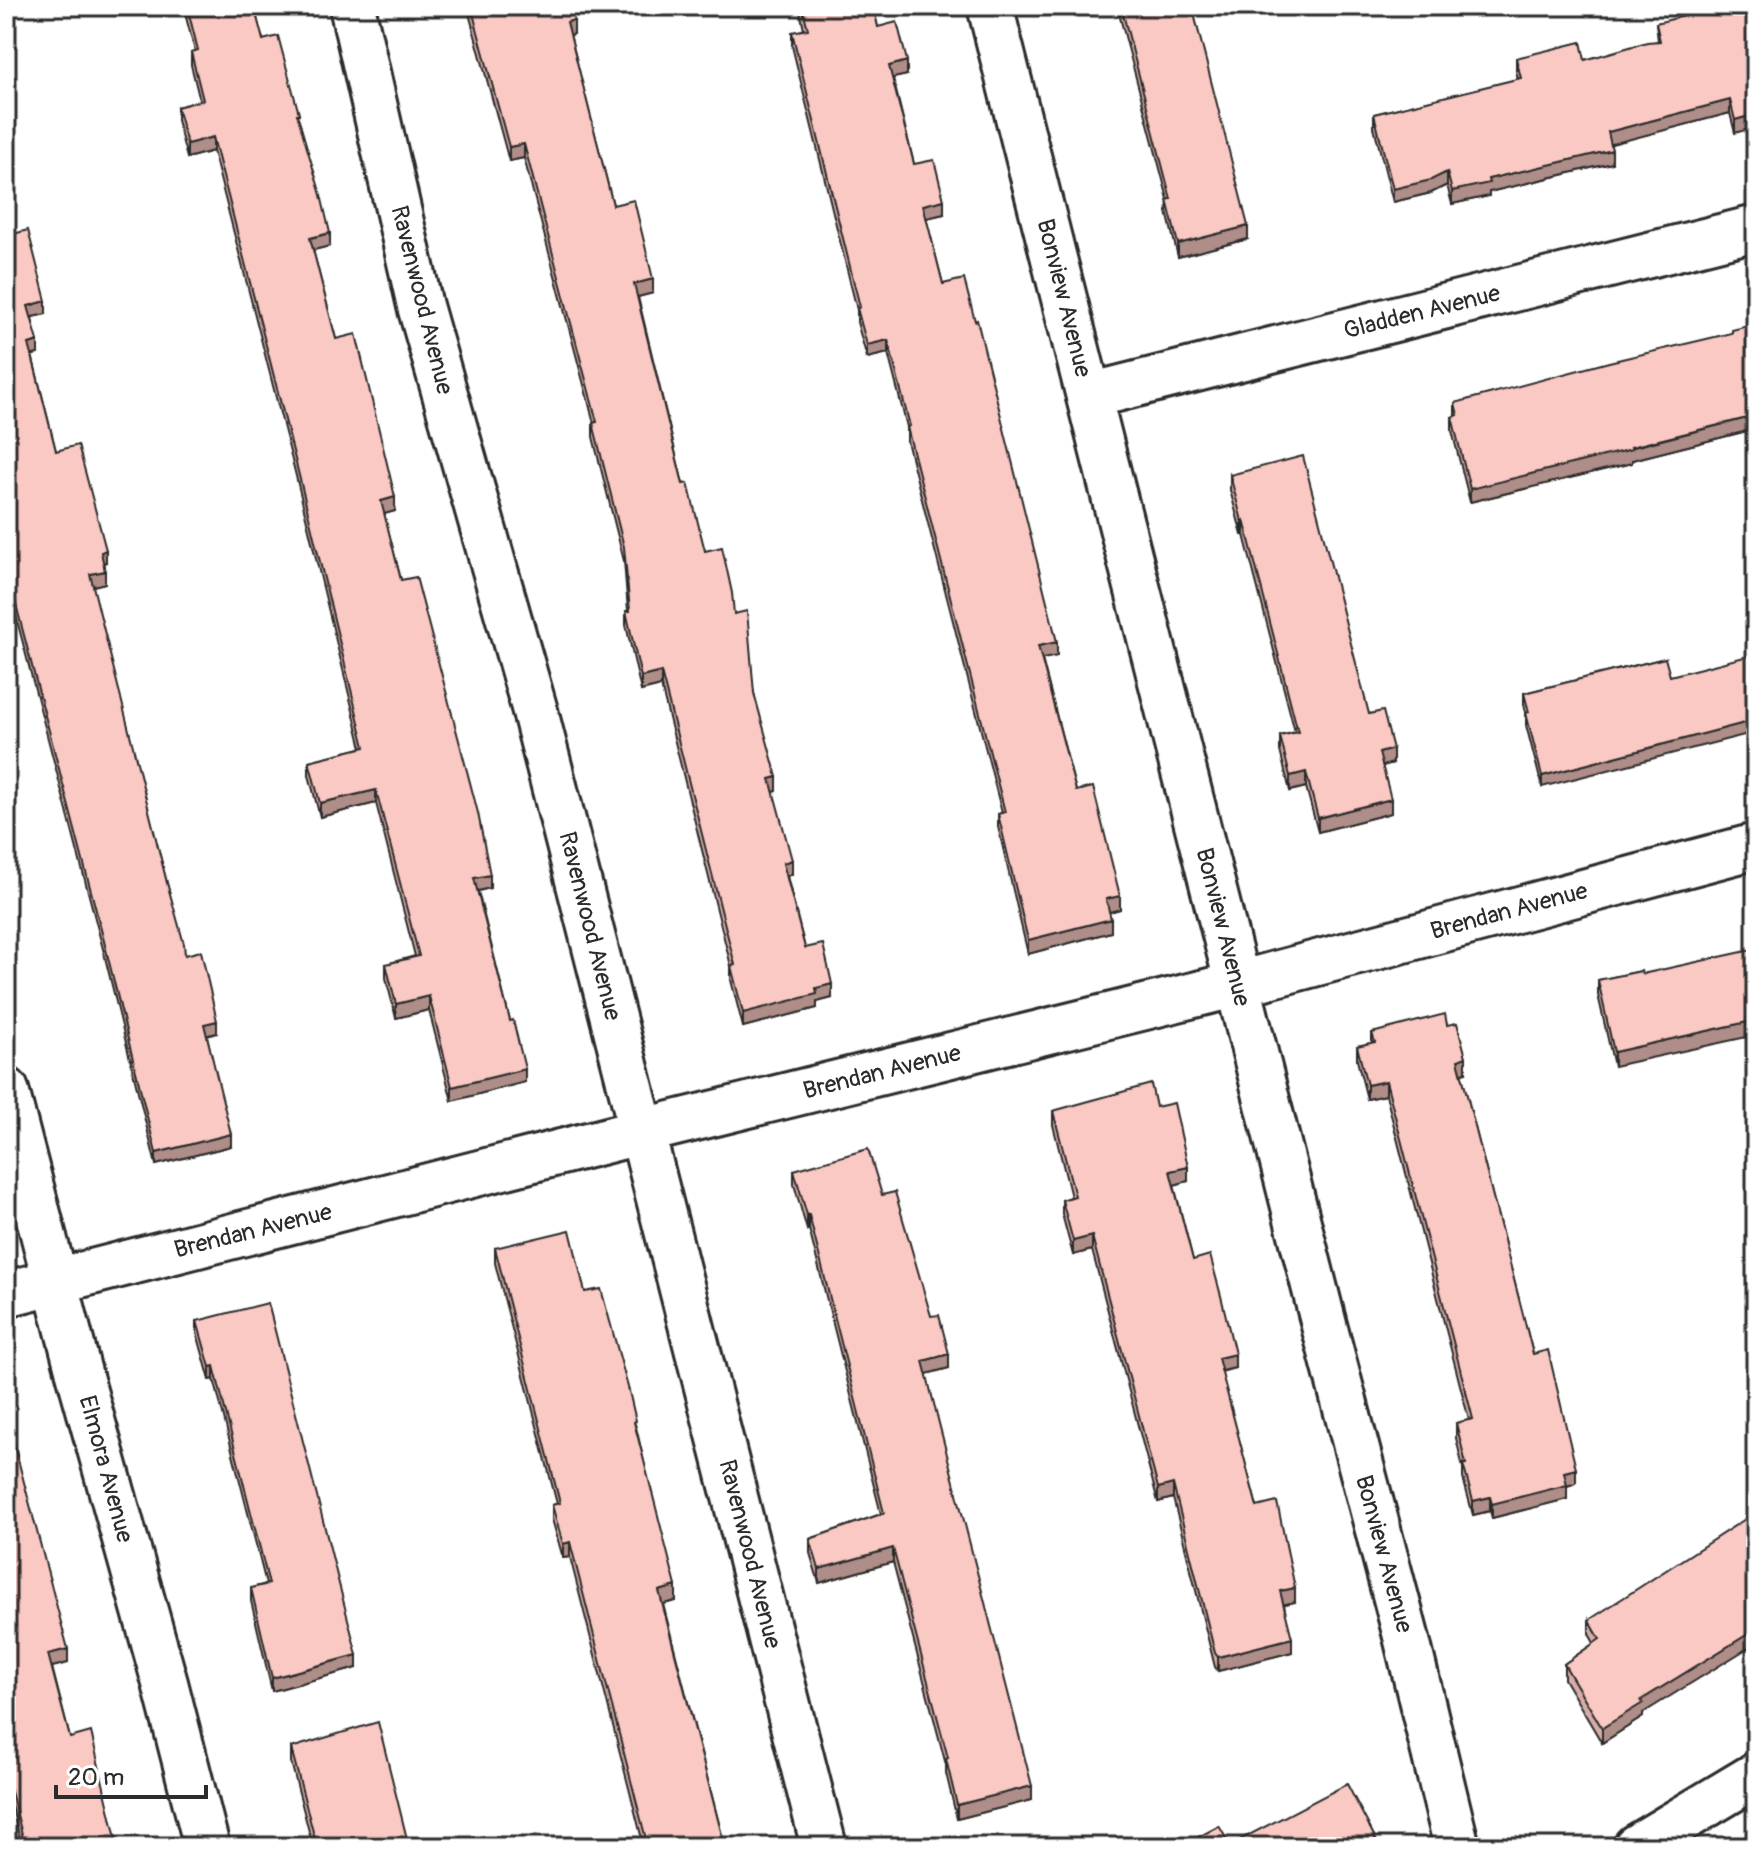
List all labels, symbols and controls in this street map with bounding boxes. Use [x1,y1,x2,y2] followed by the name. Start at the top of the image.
[385,203,460,398] street label: Ravenwood Avenue
[1030,216,1098,380] street label: Bonview Avenue
[1341,279,1503,345] street label: Gladden Avenue
[553,829,628,1024] street label: Ravenwood Avenue
[1189,845,1257,1009] street label: Bonview Avenue
[1427,876,1591,946] street label: Brendan Avenue
[800,1038,964,1106] street label: Brendan Avenue
[171,1197,335,1265] street label: Brendan Avenue
[72,1392,140,1546] street label: Elmora Avenue
[713,1457,788,1652] street label: Ravenwood Avenue
[1349,1472,1419,1636] street label: Bonview Avenue
[56,1749,206,1799] scale bar
[68,1763,124,1792] text: 20 m

